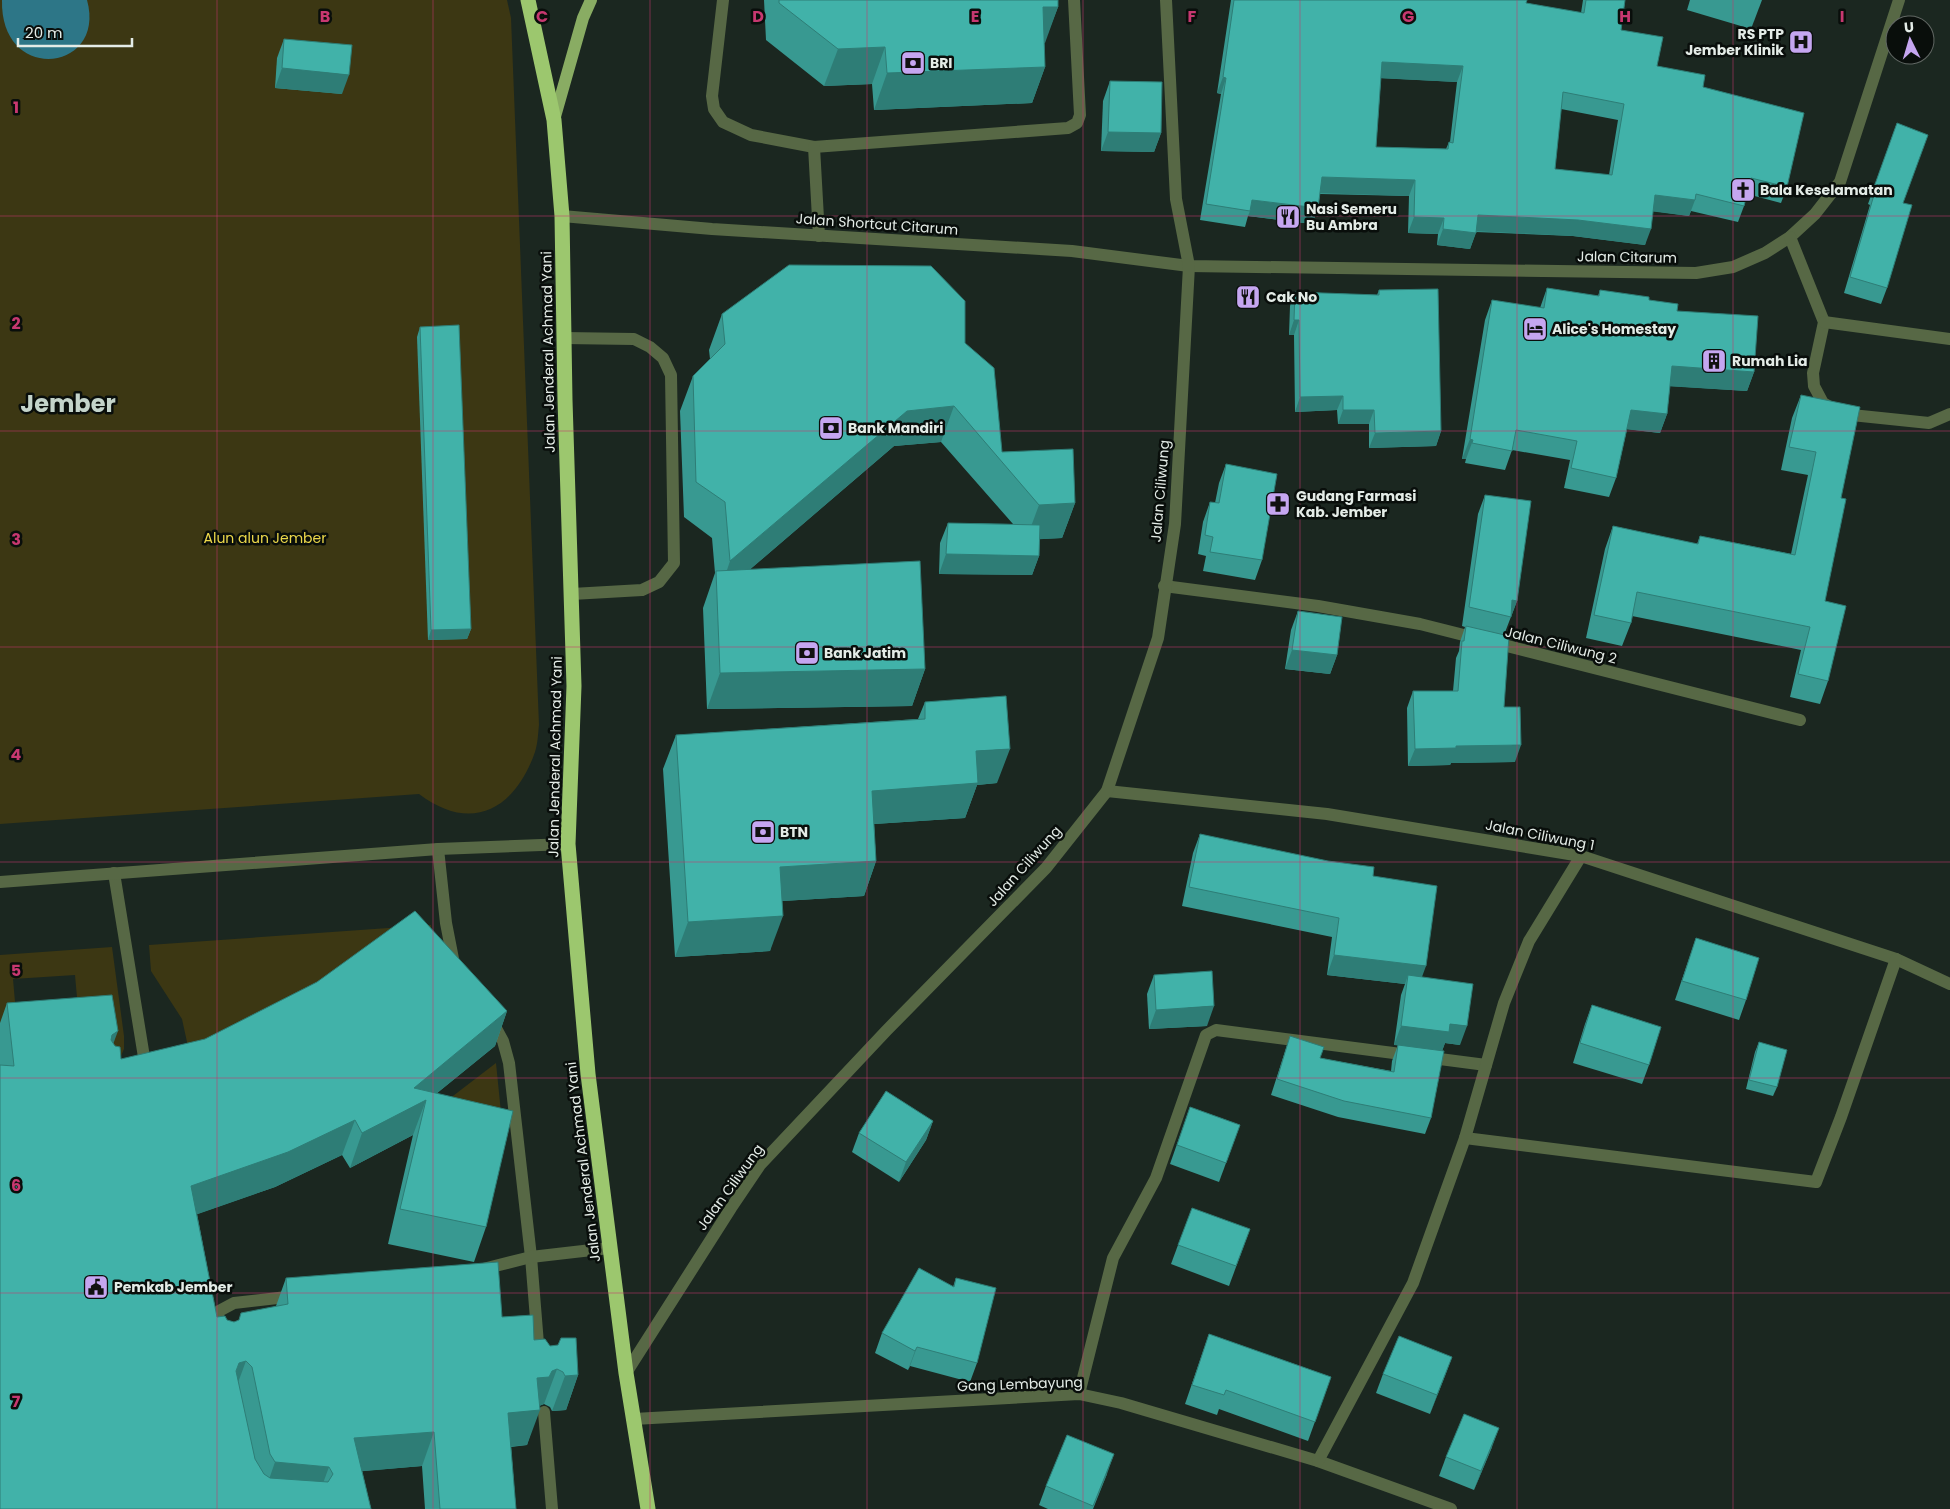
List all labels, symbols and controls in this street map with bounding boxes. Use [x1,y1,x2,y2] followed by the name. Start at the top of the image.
[320,5,330,28] text: B
[536,5,548,28] text: C
[752,5,764,28] text: D
[971,5,979,28] text: E
[1188,5,1197,28] text: F
[1402,5,1414,28] text: G
[1619,5,1631,28] text: H
[1840,5,1844,28] text: I
[18,15,131,47] scale bar
[1885,15,1935,65] north arrow
[1903,17,1915,37] text: U
[25,22,63,43] text: 20 m
[1685,24,1784,60] place label: RS PTP Jember Klinik
[1788,29,1814,55] hospital icon: RS PTP Jember Klinik
[900,50,926,76] bank icon: BRI
[930,53,952,73] place label: BRI
[13,96,19,119] text: 1
[1730,177,1756,203] church icon: Bala Keselamatan
[1760,180,1893,200] place label: Bala Keselamatan
[1306,199,1397,235] place label: Nasi Semeru Bu Ambra
[1275,204,1301,230] restaurant icon: Nasi Semeru Bu Ambra
[795,208,959,240] street label: Jalan Shortcut Citarum
[1577,246,1677,268] street label: Jalan Citarum
[536,251,560,453] street label: Jalan Jenderal Achmad Yani
[1235,284,1261,310] restaurant icon: Cak No
[1266,287,1317,307] place label: Cak No
[11,312,21,335] text: 2
[1522,316,1548,342] hotel icon: Alice's Homestay
[1552,319,1676,339] place label: Alice's Homestay
[1701,348,1727,374] building icon: Rumah Lia
[1732,351,1808,371] place label: Rumah Lia
[20,387,116,420] district label: Jember
[818,415,844,441] bank icon: Bank Mandiri
[848,418,943,438] place label: Bank Mandiri
[1146,439,1174,543] street label: Jalan Ciliwung
[1296,486,1416,522] place label: Gudang Farmasi Kab. Jember
[1265,491,1291,517] pharmacy icon: Gudang Farmasi Kab. Jember
[11,528,21,551] text: 3
[204,528,327,548] park label: Alun alun Jember
[1503,621,1619,669] street label: Jalan Ciliwung 2
[794,640,820,666] bank icon: Bank Jatim
[824,643,906,663] place label: Bank Jatim
[543,656,567,858] street label: Jalan Jenderal Achmad Yani
[11,743,22,766] text: 4
[1484,815,1596,855] street label: Jalan Ciliwung 1
[750,819,776,845] bank icon: BTN
[982,821,1066,911] street label: Jalan Ciliwung
[780,822,808,842] place label: BTN
[11,959,21,982] text: 5
[561,1061,605,1263] street label: Jalan Jenderal Achmad Yani
[692,1140,768,1234] street label: Jalan Ciliwung
[11,1174,21,1197] text: 6
[83,1274,109,1300] public building icon: Pemkab Jember
[114,1277,232,1297] place label: Pemkab Jember
[957,1372,1083,1396] street label: Gang Lembayung
[12,1390,21,1413] text: 7

